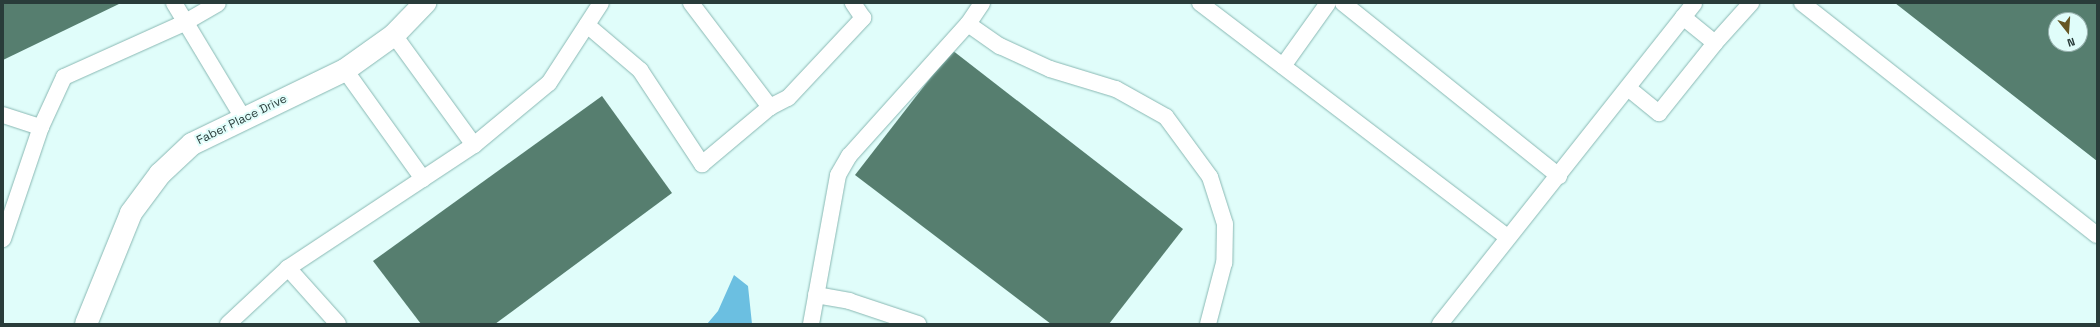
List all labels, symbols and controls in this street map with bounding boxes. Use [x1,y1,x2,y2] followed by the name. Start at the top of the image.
[2048,12,2088,52] north arrow
[2066,35,2077,50] text: N
[194,92,290,148] street label: Faber Place Drive

